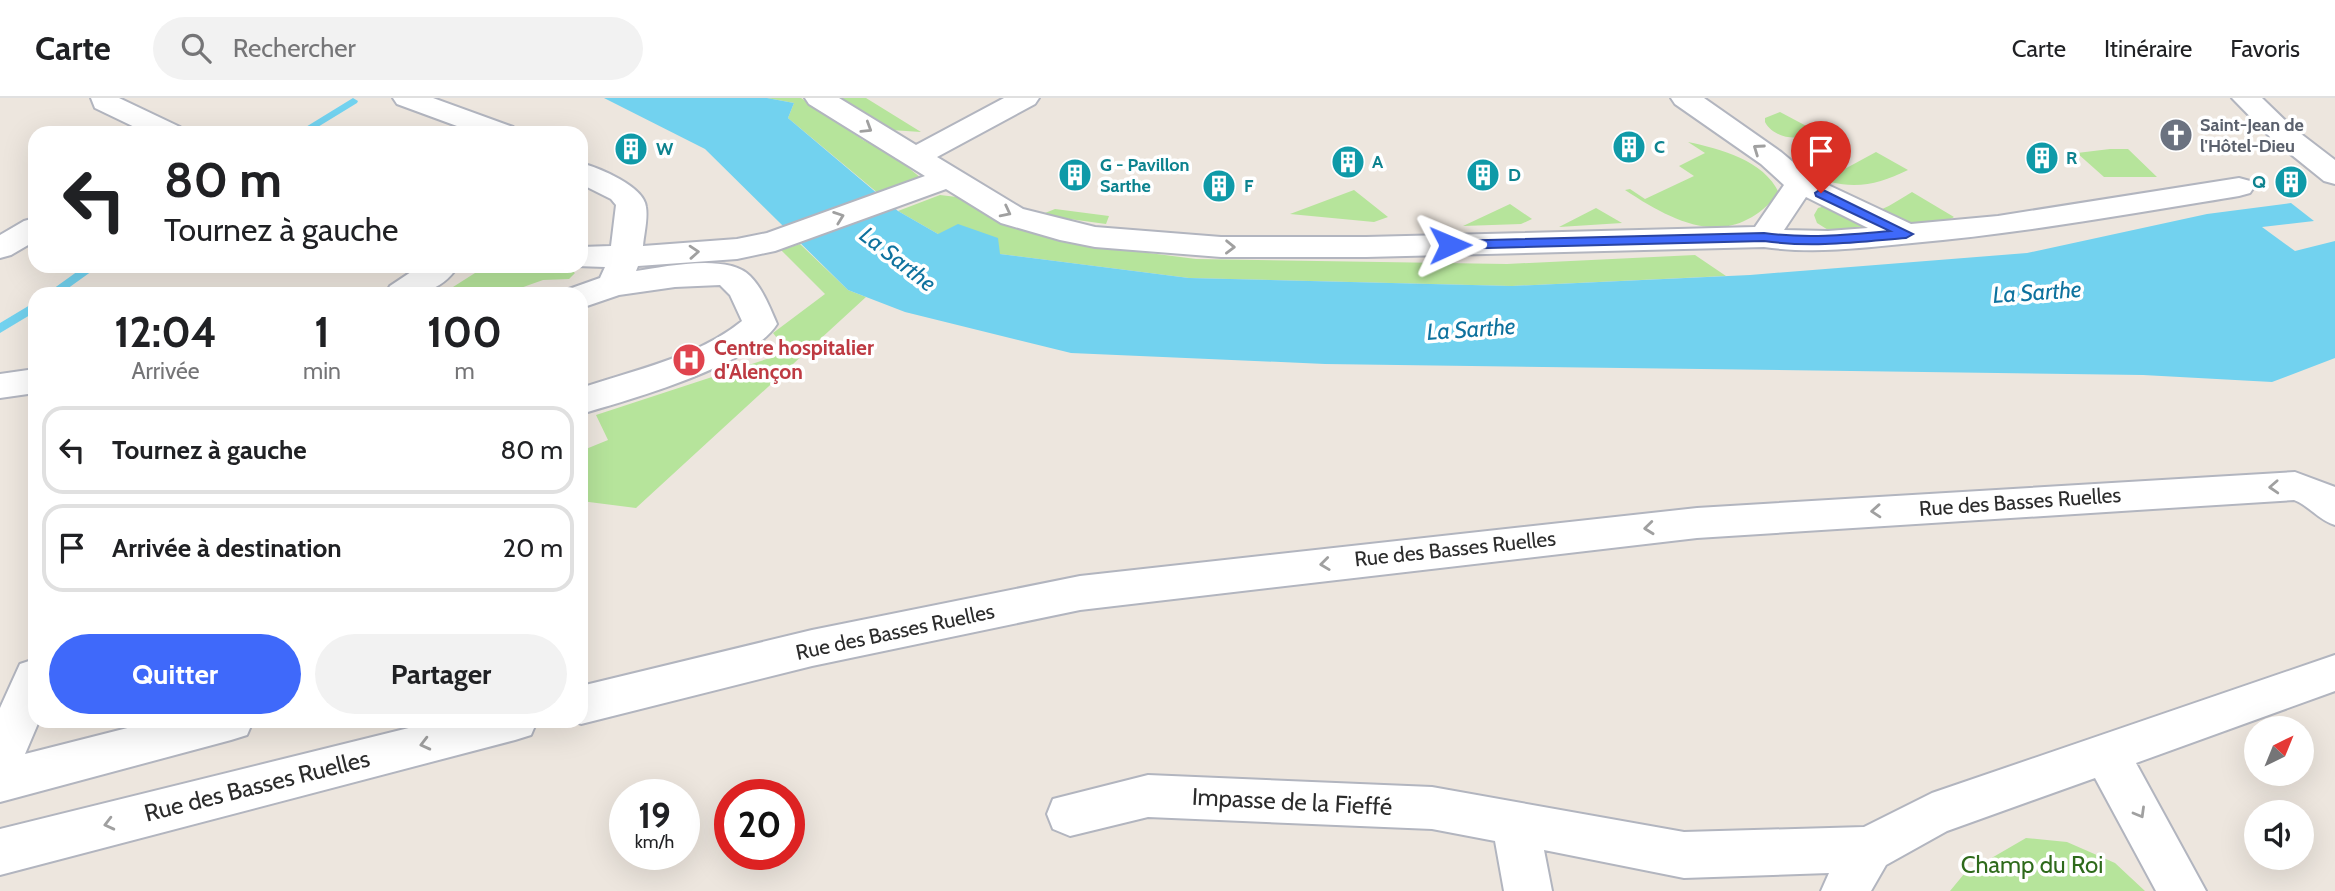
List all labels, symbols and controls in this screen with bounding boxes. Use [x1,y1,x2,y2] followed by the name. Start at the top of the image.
[153,17,643,80] search box
[35,28,111,68] text: Carte
[177,29,215,67] icon: search
[233,32,356,64] text: Rechercher
[2012,34,2066,63] text: Carte
[2104,34,2192,63] text: Itinéraire
[2230,34,2300,63] text: Favoris
[2200,114,2304,157] place label: Saint-Jean de l'Hôtel-Dieu
[2157,116,2195,154] church icon: Saint-Jean de l'Hôtel-Dieu
[859,120,872,133] one-way arrow
[1791,121,1851,193] pin
[1610,128,1648,166] building icon: C
[612,130,650,168] building icon: W
[1802,132,1840,170] icon: arrive
[1654,136,1665,158] place label: C
[656,138,674,160] place label: W
[2023,139,2061,177] building icon: R
[1329,143,1367,181] building icon: A
[1753,144,1766,157] one-way arrow
[2066,147,2078,169] place label: R
[164,150,282,209] text: 80 m
[1372,151,1384,173] place label: A
[49,154,140,245] icon: left
[1100,154,1190,197] place label: G - Pavillon Sarthe
[1056,156,1094,194] building icon: G - Pavillon Sarthe
[1464,156,1502,194] building icon: D
[2272,163,2310,201] building icon: Q
[1508,164,1521,186] place label: D
[1200,167,1238,205] building icon: F
[2252,171,2266,193] place label: Q
[1244,175,1254,197] place label: F
[999,204,1012,217] one-way arrow
[1413,208,1487,282] position arrow
[164,210,398,249] text: Tournez à gauche
[833,211,845,225] one-way arrow
[854,221,942,297] water label: La Sarthe
[1225,239,1235,255] one-way arrow
[689,245,700,260] one-way arrow
[1992,275,2082,309] water label: La Sarthe
[114,306,217,358] text: 12:04
[314,306,330,358] text: 1
[427,306,502,358] text: 100
[1426,312,1516,346] water label: La Sarthe
[714,335,874,384] place label: Centre hospitalier d'Alençon
[670,341,708,379] hospital icon: Centre hospitalier d'Alençon
[131,357,200,385] text: Arrivée
[303,357,341,385] text: min
[454,357,475,385] text: m
[53,431,91,469] icon: left
[112,434,307,466] text: Tournez à gauche
[500,434,563,466] text: 80 m
[2268,479,2279,494] one-way arrow
[1918,482,2122,521] street label: Rue des Basses Ruelles
[1870,503,1881,518] one-way arrow
[1643,520,1655,535] one-way arrow
[1353,525,1557,572] street label: Rue des Basses Ruelles
[53,529,91,567] icon: arrive
[112,532,342,564] text: Arrivée à destination
[503,532,563,564] text: 20 m
[1320,556,1331,571] one-way arrow
[793,598,997,665] street label: Rue des Basses Ruelles
[49,634,301,714] button: Quitter
[315,634,567,714] button: Partager
[2244,716,2314,786] north arrow
[2244,716,2314,870] map controls
[419,736,431,750] one-way arrow
[141,743,373,828] street label: Rue des Basses Ruelles
[714,779,805,870] speed limit sign: 20
[1191,782,1393,821] street label: Impasse de la Fieffé
[638,794,671,837] text: 19
[2244,800,2314,870] button: sound
[2132,806,2145,819] one-way arrow
[103,816,115,830] one-way arrow
[635,831,674,853] text: km/h
[1961,850,2103,879] park label: Champ du Roi

